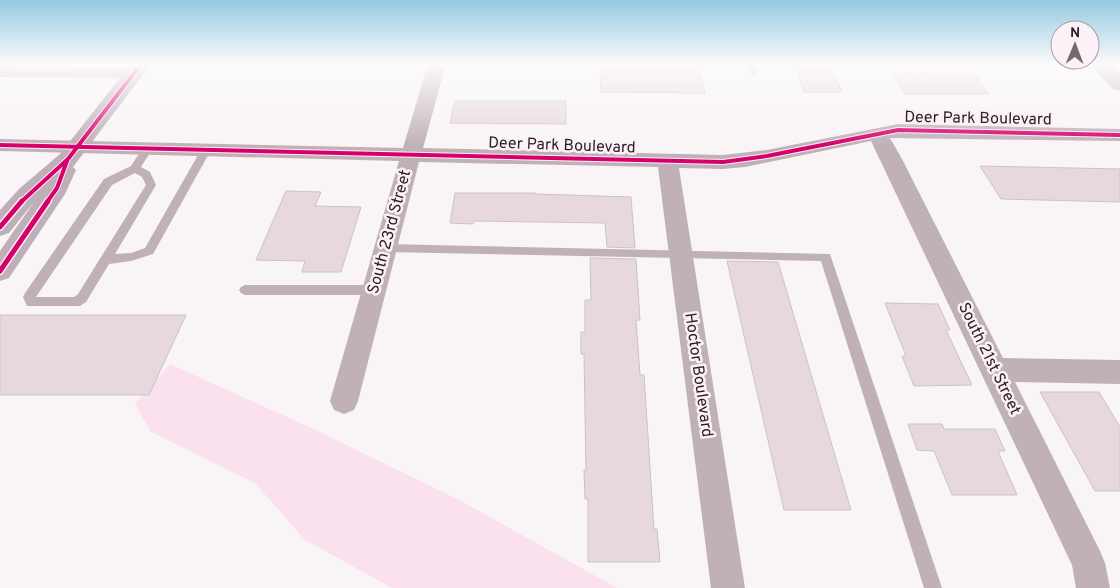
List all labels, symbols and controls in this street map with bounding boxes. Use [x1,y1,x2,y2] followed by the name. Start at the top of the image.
[1050,20,1100,70] north arrow
[1070,25,1080,42] text: N
[904,108,1052,130] street label: Deer Park Boulevard
[488,133,636,159] street label: Deer Park Boulevard
[364,168,416,296] street label: South 23rd Street
[953,300,1025,418] street label: South 21st Street
[679,312,717,438] street label: Hoctor Boulevard

